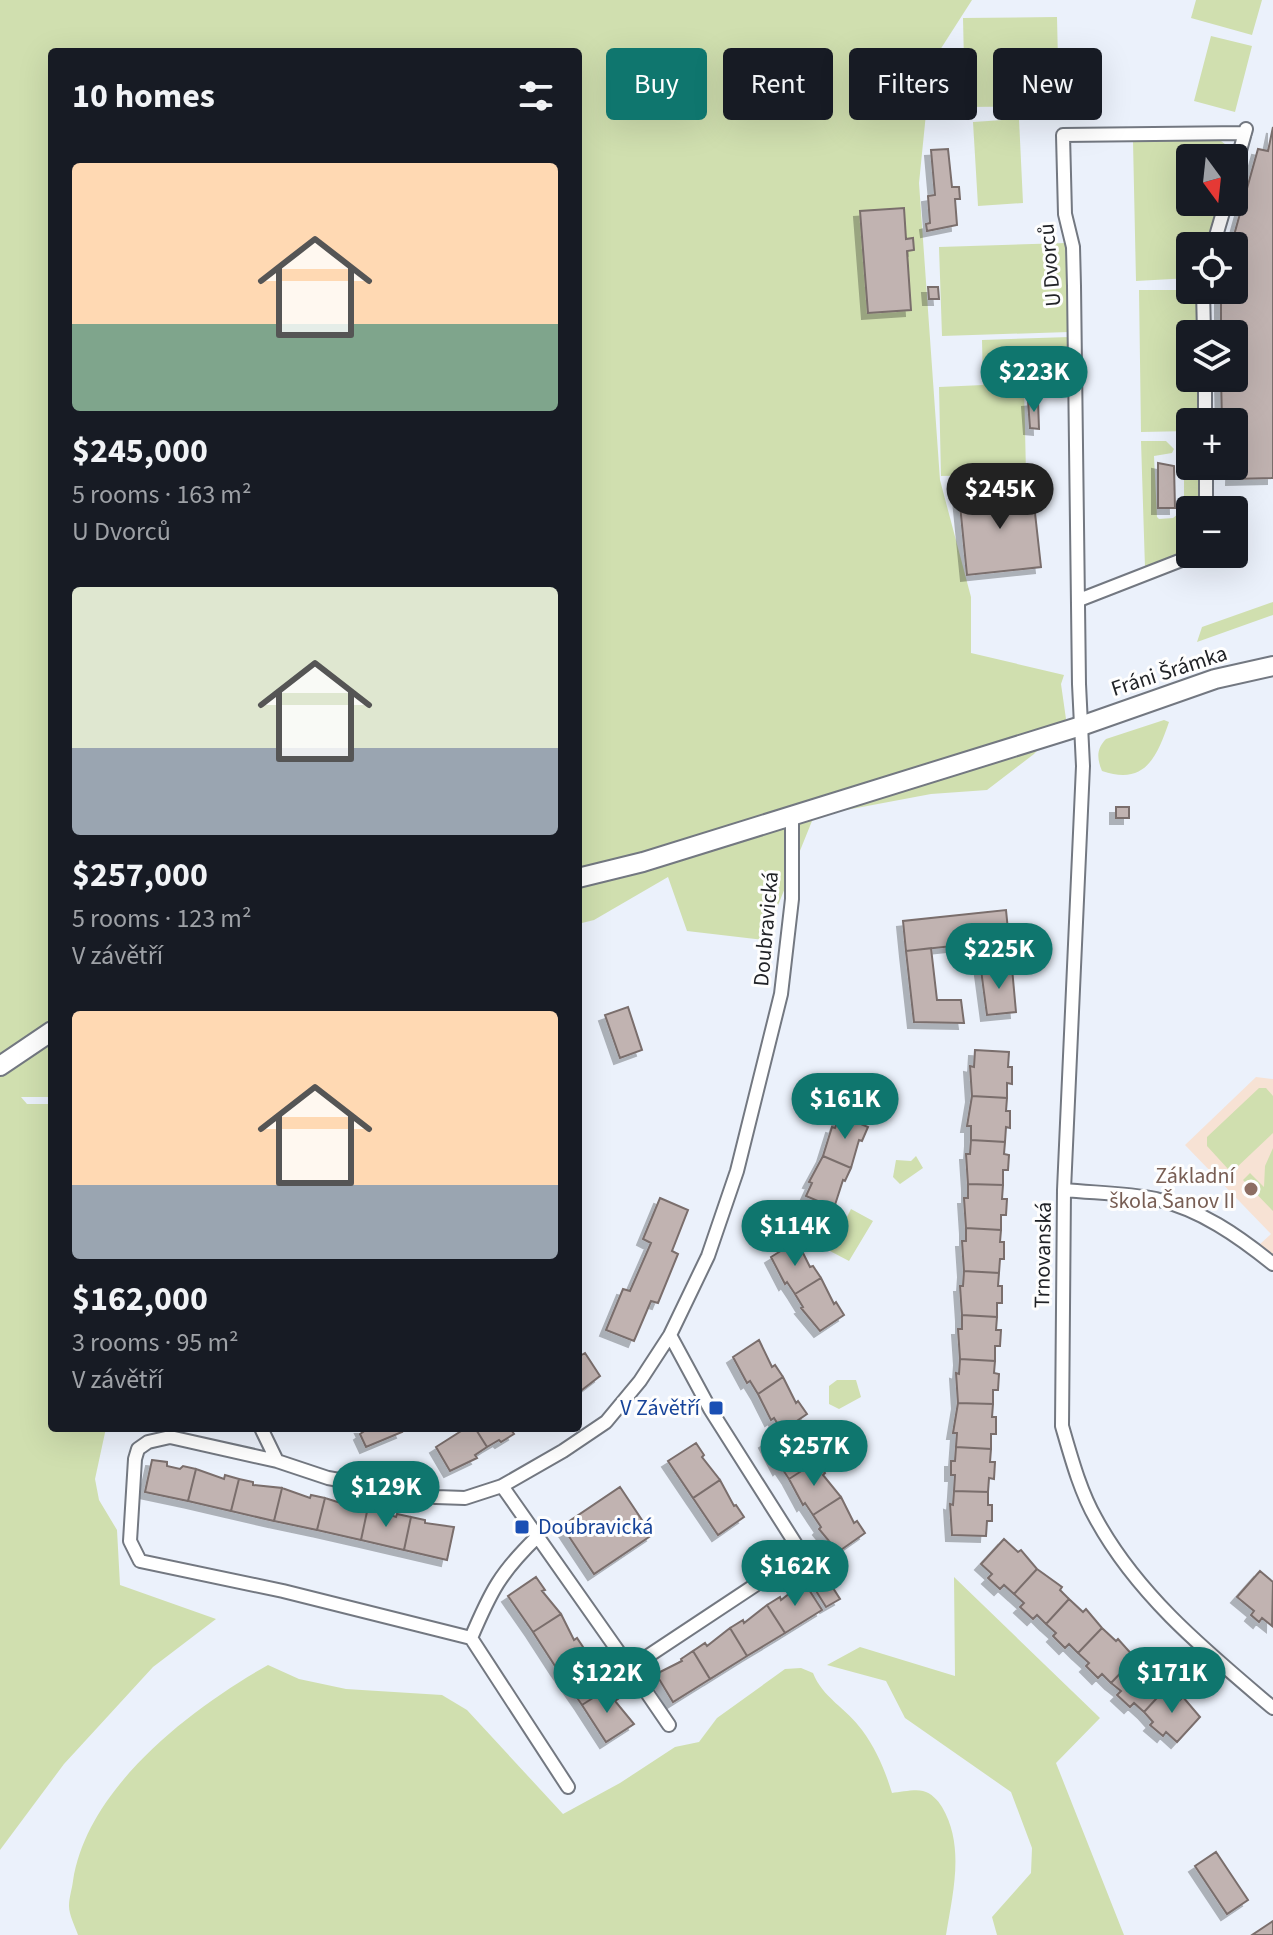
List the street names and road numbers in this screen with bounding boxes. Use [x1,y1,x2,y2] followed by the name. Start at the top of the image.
[1030,222,1070,308] street label: U Dvorců
[1107,637,1231,705] street label: Fráni Šrámka
[745,870,787,988] street label: Doubravická
[1026,1202,1060,1308] street label: Trnovanská

